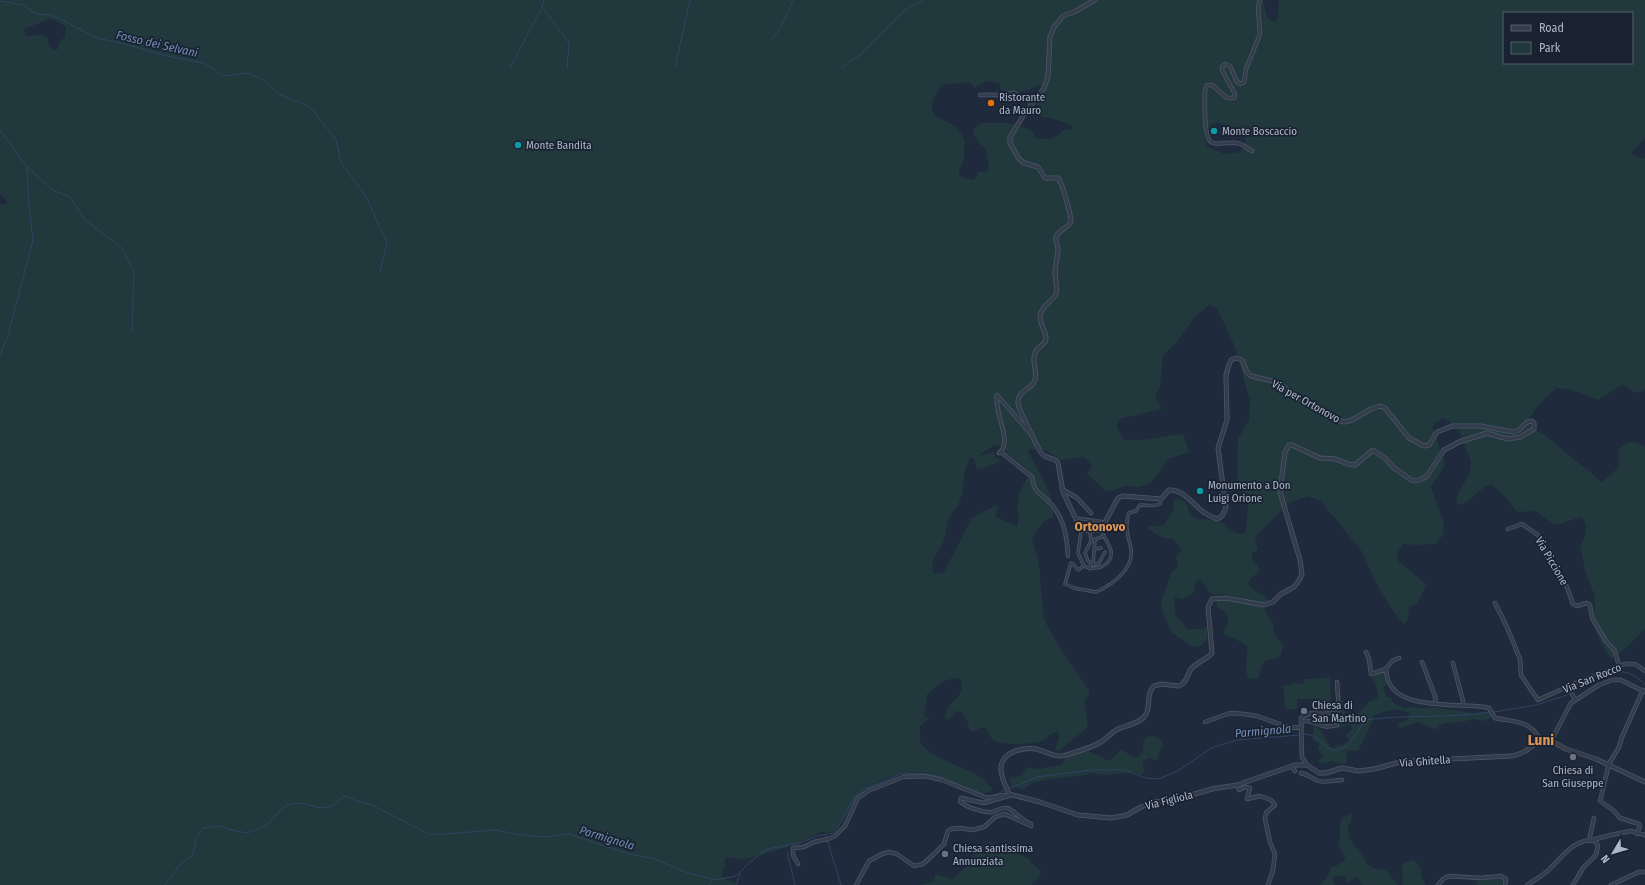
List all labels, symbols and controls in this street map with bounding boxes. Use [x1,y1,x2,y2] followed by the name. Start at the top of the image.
[1503,12,1633,64] legend
[1539,21,1564,35] text: Road
[115,28,199,60] water label: Fosso dei Selvani
[1539,41,1561,55] text: Park
[999,91,1045,117] place label: Ristorante da Mauro
[986,98,996,108] marker: Ristorante da Mauro
[1222,125,1297,138] place label: Monte Boscaccio
[1209,126,1219,136] marker: Monte Boscaccio
[526,139,592,152] place label: Monte Bandita
[513,140,523,150] marker: Monte Bandita
[1269,377,1342,426] street label: Via per Ortonovo
[1208,479,1291,505] place label: Monumento a Don Luigi Orione
[1195,486,1205,496] marker: Monumento a Don Luigi Orione
[1075,519,1125,534] district label: Ortonovo
[1532,535,1571,588] street label: Via Piccione
[1561,661,1624,696] street label: Via San Rocco
[1312,699,1366,725] place label: Chiesa di San Martino
[1299,706,1309,716] marker: Chiesa di San Martino
[1234,722,1292,740] water label: Parmignola
[1528,731,1554,749] district label: Luni
[1568,752,1578,762] marker: Chiesa di San Giuseppe
[1399,753,1451,770] street label: Via Ghitella
[1542,764,1604,790] place label: Chiesa di San Giuseppe
[1144,788,1194,813] street label: Via Figliola
[578,823,636,853] water label: Parmignola
[1593,833,1633,873] north arrow
[953,842,1033,868] place label: Chiesa santissima Annunziata
[940,849,950,859] marker: Chiesa santissima Annunziata
[1598,852,1613,865] text: N

